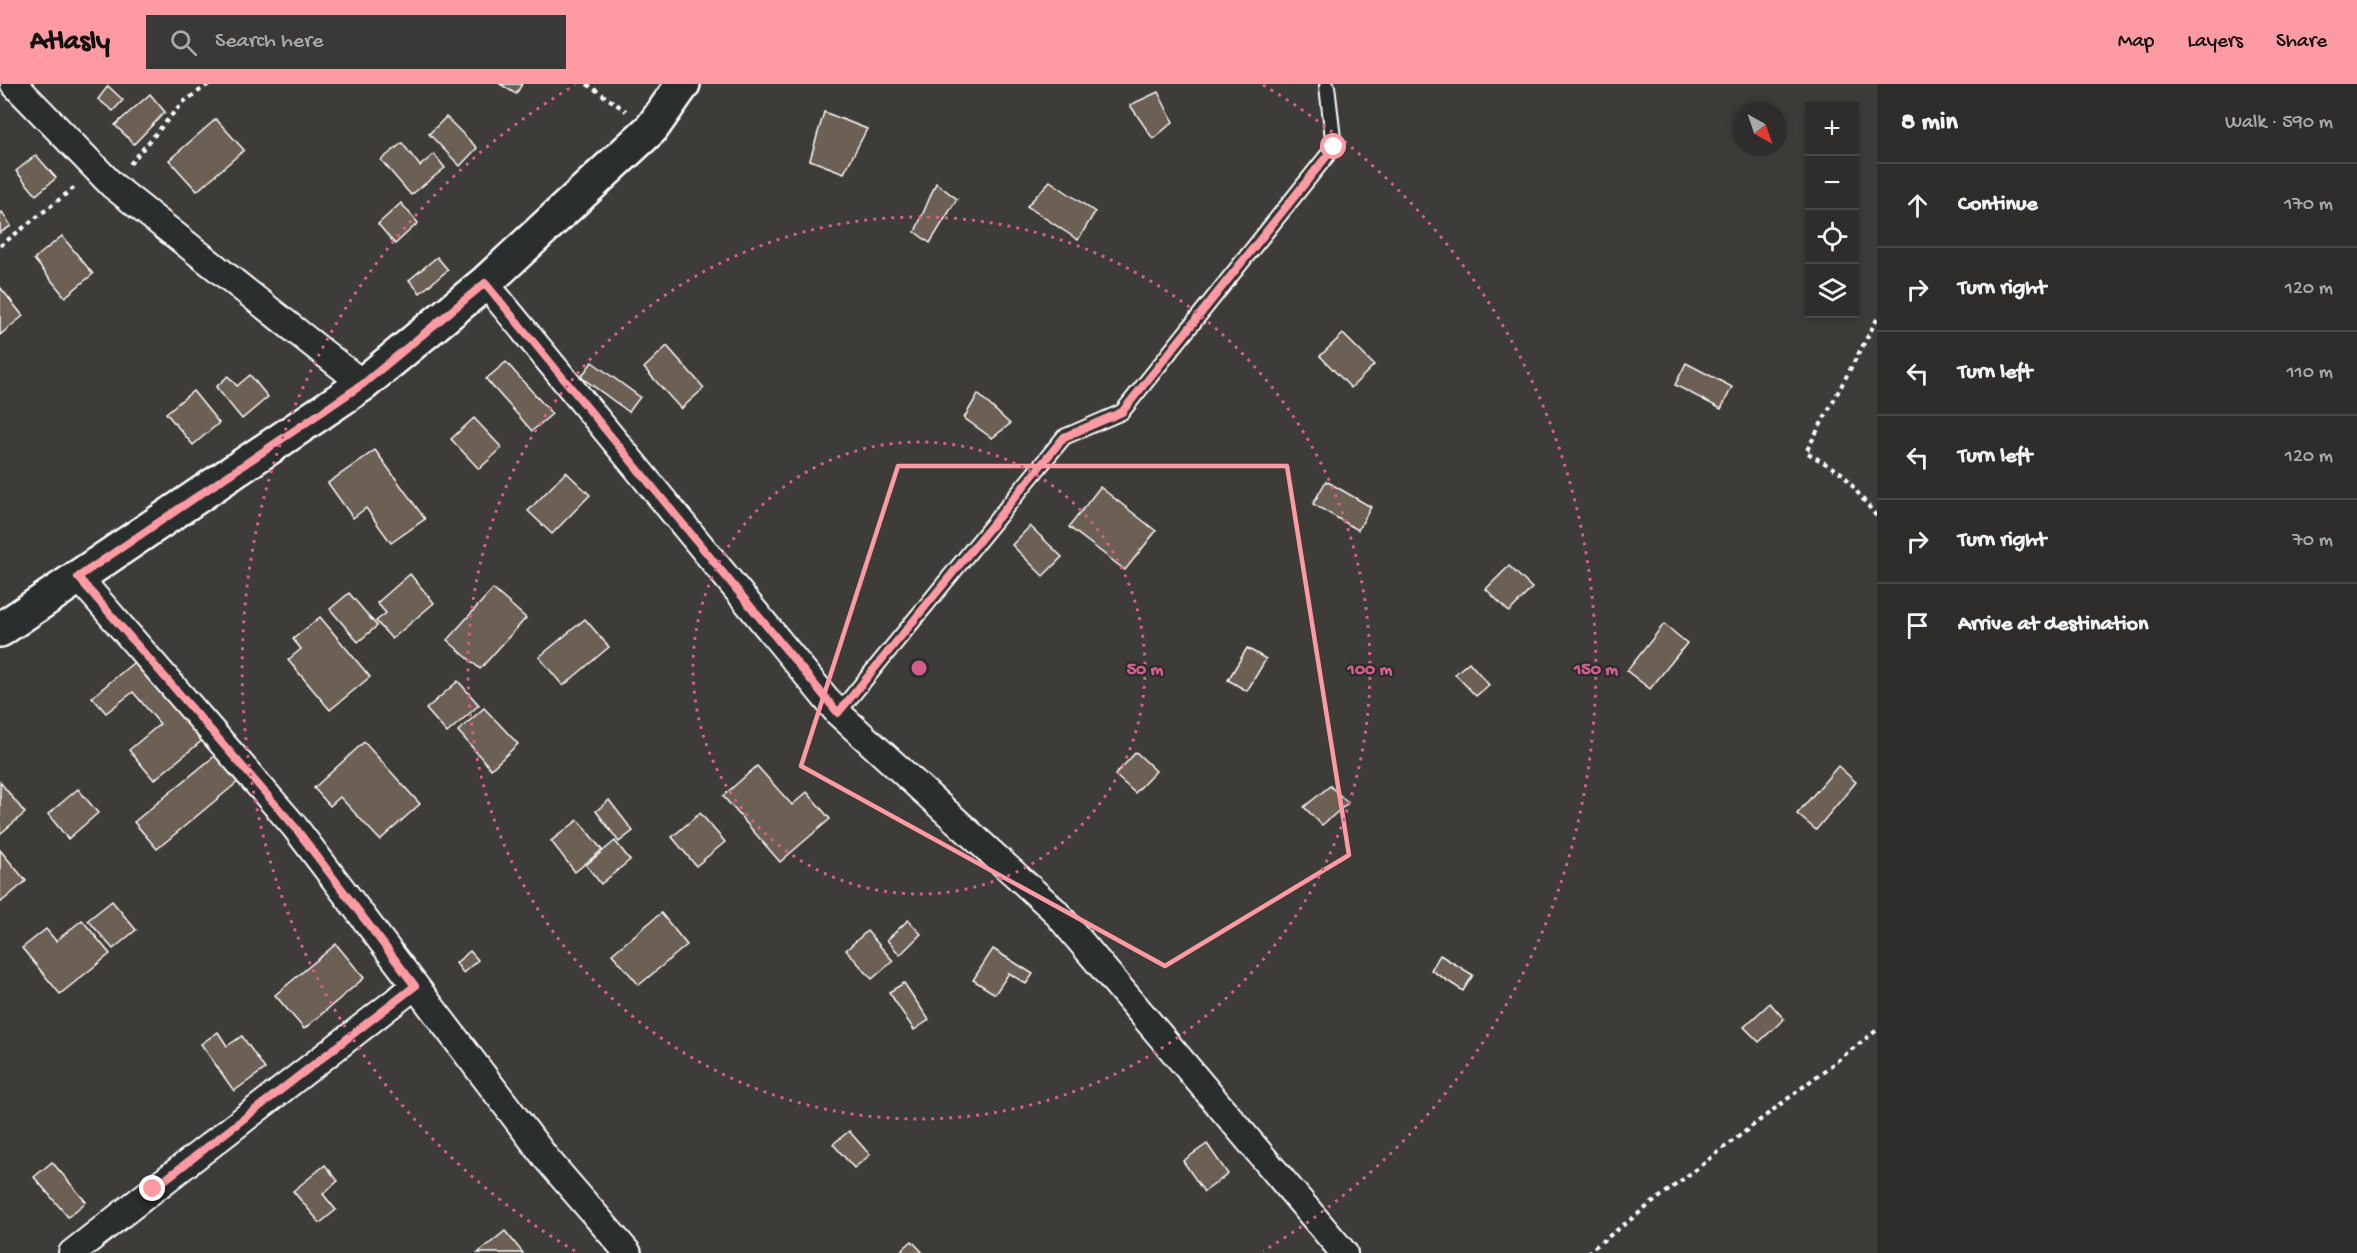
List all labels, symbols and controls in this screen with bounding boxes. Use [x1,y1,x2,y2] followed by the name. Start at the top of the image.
[146,15,566,69] search box
[30,26,110,59] text: Atlasly
[167,26,200,59] icon: search
[215,29,323,55] text: Search here
[2118,30,2154,55] text: Map
[2187,30,2243,55] text: Layers
[2276,30,2327,55] text: Share
[1733,102,1787,156] north arrow
[1805,102,1859,318] map controls
[1805,102,1859,156] button: +
[1901,108,1958,139] text: 8 min
[2225,112,2333,135] text: Walk · 590 m
[1320,133,1346,159] route start
[1805,156,1859,210] button: −
[1901,189,1934,222] icon: ahead
[1958,192,2038,218] text: Continue
[2284,194,2333,217] text: 170 m
[1805,210,1859,264] button: locate
[1805,264,1859,318] button: layers
[1901,273,1934,306] icon: right
[1958,276,2046,302] text: Turn right
[2285,278,2333,301] text: 120 m
[1901,357,1934,390] icon: left
[1958,360,2032,386] text: Turn left
[2287,362,2333,385] text: 110 m
[1901,441,1934,474] icon: left
[1958,444,2032,470] text: Turn left
[2285,446,2333,469] text: 120 m
[1901,525,1934,558] icon: right
[1958,528,2046,554] text: Turn right
[2292,530,2333,553] text: 70 m
[1901,609,1934,642] icon: arrive
[1958,612,2148,638] text: Arrive at destination
[909,658,929,678] centre of rings
[1127,660,1164,681] text: 50 m
[1347,660,1393,681] text: 100 m
[1573,660,1618,681] text: 150 m
[139,1175,165,1201] route end

